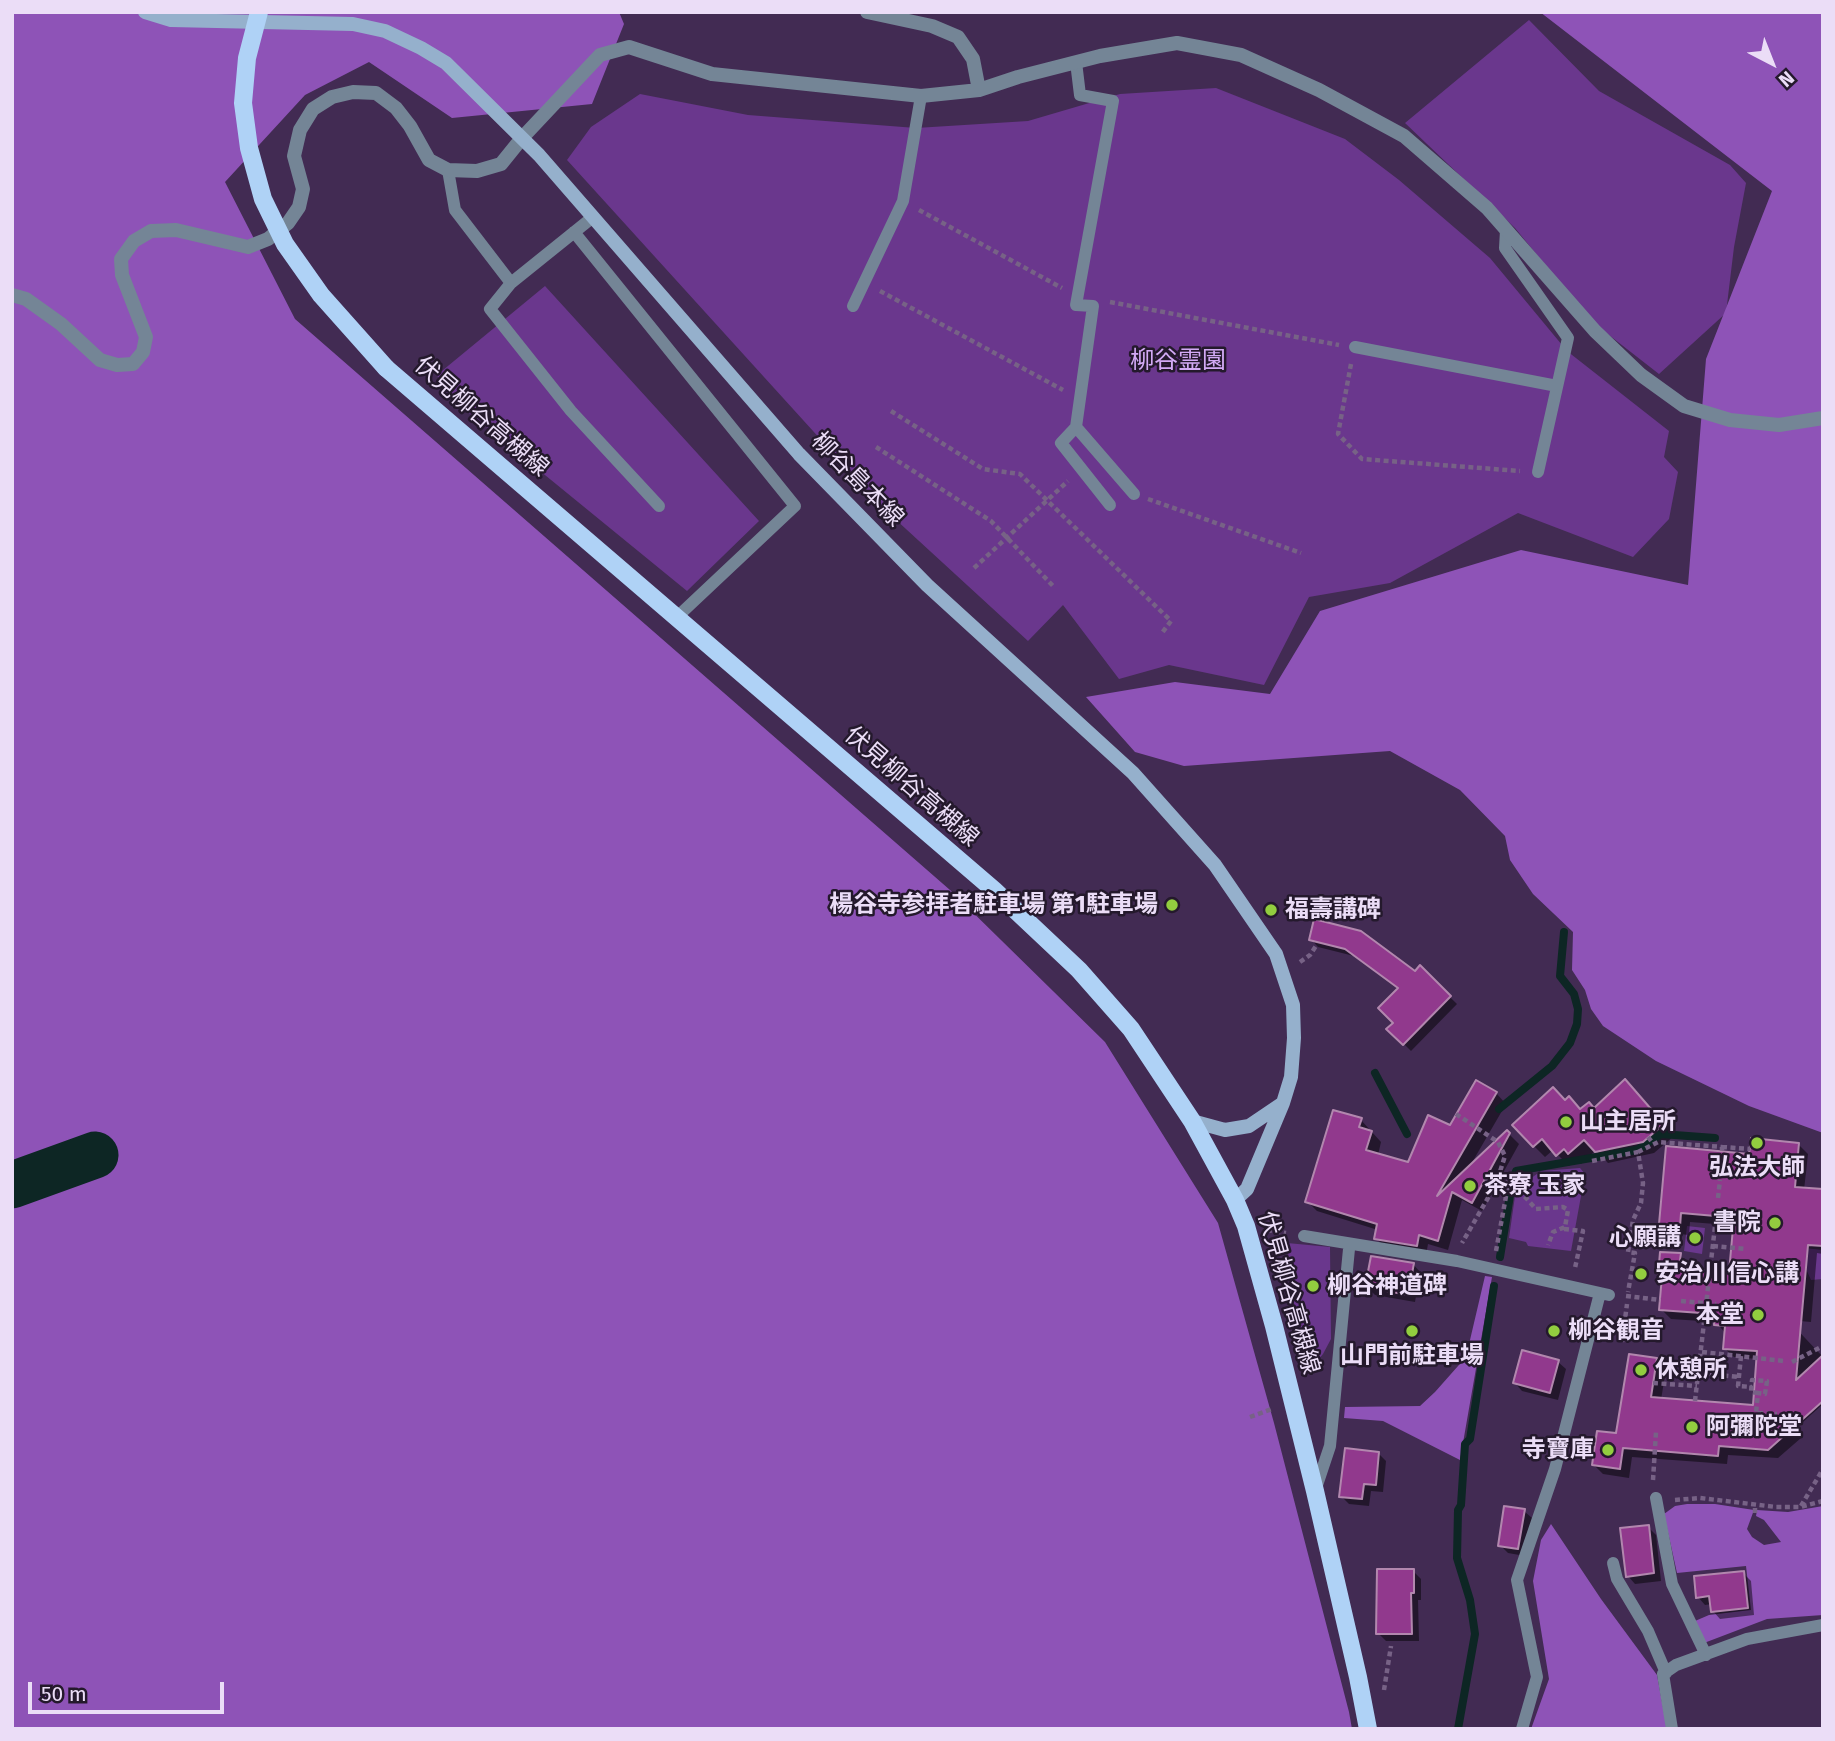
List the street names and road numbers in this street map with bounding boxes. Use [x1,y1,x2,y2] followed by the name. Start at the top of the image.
[408,351,554,483] street label: 伏見柳谷高槻線
[805,427,909,533] street label: 柳谷島本線
[838,721,984,853] street label: 伏見柳谷高槻線
[1251,1208,1325,1378] street label: 伏見柳谷高槻線

